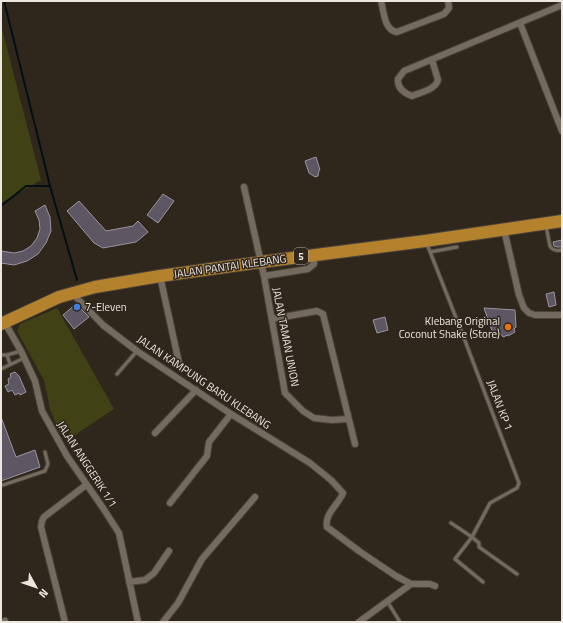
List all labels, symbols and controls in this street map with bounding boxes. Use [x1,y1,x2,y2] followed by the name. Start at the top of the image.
[294,248,308,264] road number: 5
[173,250,288,282] street label: JALAN PANTAI KLEBANG
[269,286,303,388] street label: JALAN TAMAN UNION
[85,299,127,315] place label: 7-Eleven
[72,302,82,312] marker: 7-Eleven
[399,313,500,342] place label: Klebang Original Coconut Shake (Store)
[503,322,513,332] marker: Klebang Original Coconut Shake (Store)
[134,331,274,433] street label: JALAN KAMPUNG BARU KLEBANG
[483,377,517,433] street label: JALAN KP 1
[53,418,121,510] street label: JALAN ANGGERIK 1/1
[16,567,56,607] north arrow
[35,585,52,601] text: N

